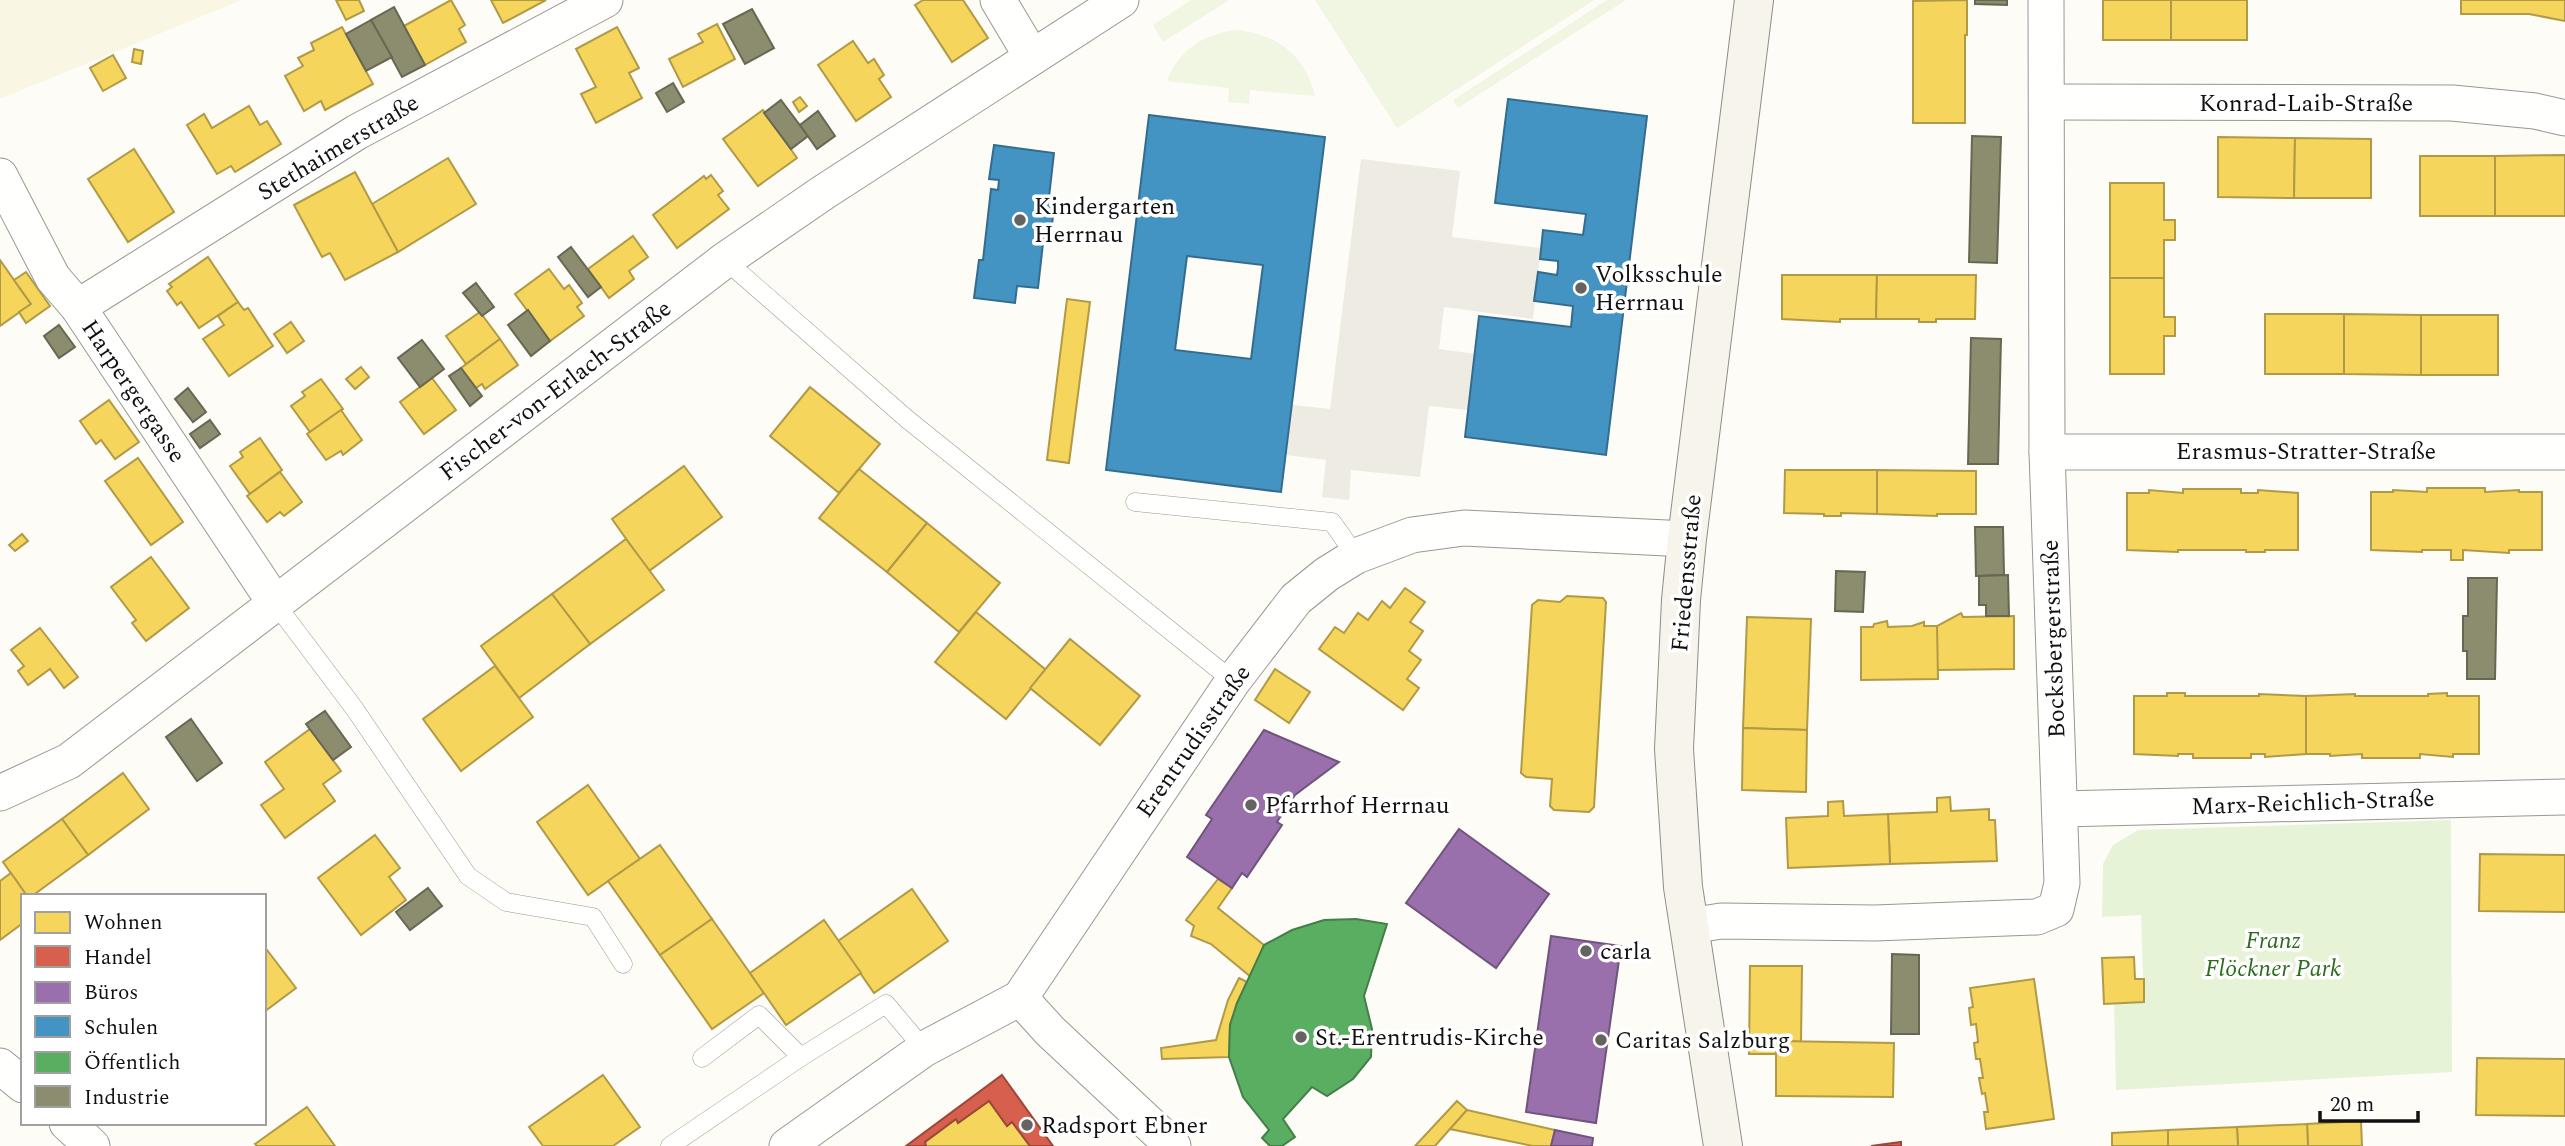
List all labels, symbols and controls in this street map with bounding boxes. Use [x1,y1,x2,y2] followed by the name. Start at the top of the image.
[251,85,426,210] street label: Stethaimerstraße
[2199,86,2413,122] street label: Konrad-Laib-Straße
[1034,189,1175,253] place label: Kindergarten Herrnau
[1012,212,1028,228] marker: Kindergarten Herrnau
[1595,257,1723,321] place label: Volksschule Herrnau
[1573,280,1589,296] marker: Volksschule Herrnau
[432,291,679,490] street label: Fischer-von-Erlach-Straße
[72,313,195,471] street label: Harpergergasse
[2176,434,2436,470] street label: Erasmus-Stratter-Straße
[1662,493,1712,653] street label: Friedensstraße
[2033,539,2075,739] street label: Bocksbergerstraße
[1127,658,1260,826] street label: Erentrudisstraße
[2191,781,2435,825] street label: Marx-Reichlich-Straße
[1265,788,1449,824] place label: Pfarrhof Herrnau
[1243,797,1259,813] marker: Pfarrhof Herrnau
[21,894,266,1125] legend
[84,907,162,939] text: Wohnen
[2205,923,2341,987] park label: Franz Flöckner Park
[1600,934,1652,970] place label: carla
[84,942,152,974] text: Handel
[1578,943,1594,959] marker: carla
[84,977,138,1009] text: Büros
[84,1012,158,1044] text: Schulen
[1315,1020,1544,1056] place label: St.-Erentrudis-Kirche
[1615,1023,1790,1059] place label: Caritas Salzburg
[1293,1029,1309,1045] marker: St.-Erentrudis-Kirche
[1593,1032,1609,1048] marker: Caritas Salzburg
[84,1047,180,1079] text: Öffentlich
[2320,1080,2418,1124] scale bar
[84,1082,170,1114] text: Industrie
[2330,1089,2374,1121] text: 20 m
[1041,1108,1208,1144] place label: Radsport Ebner
[1019,1117,1035,1133] marker: Radsport Ebner

